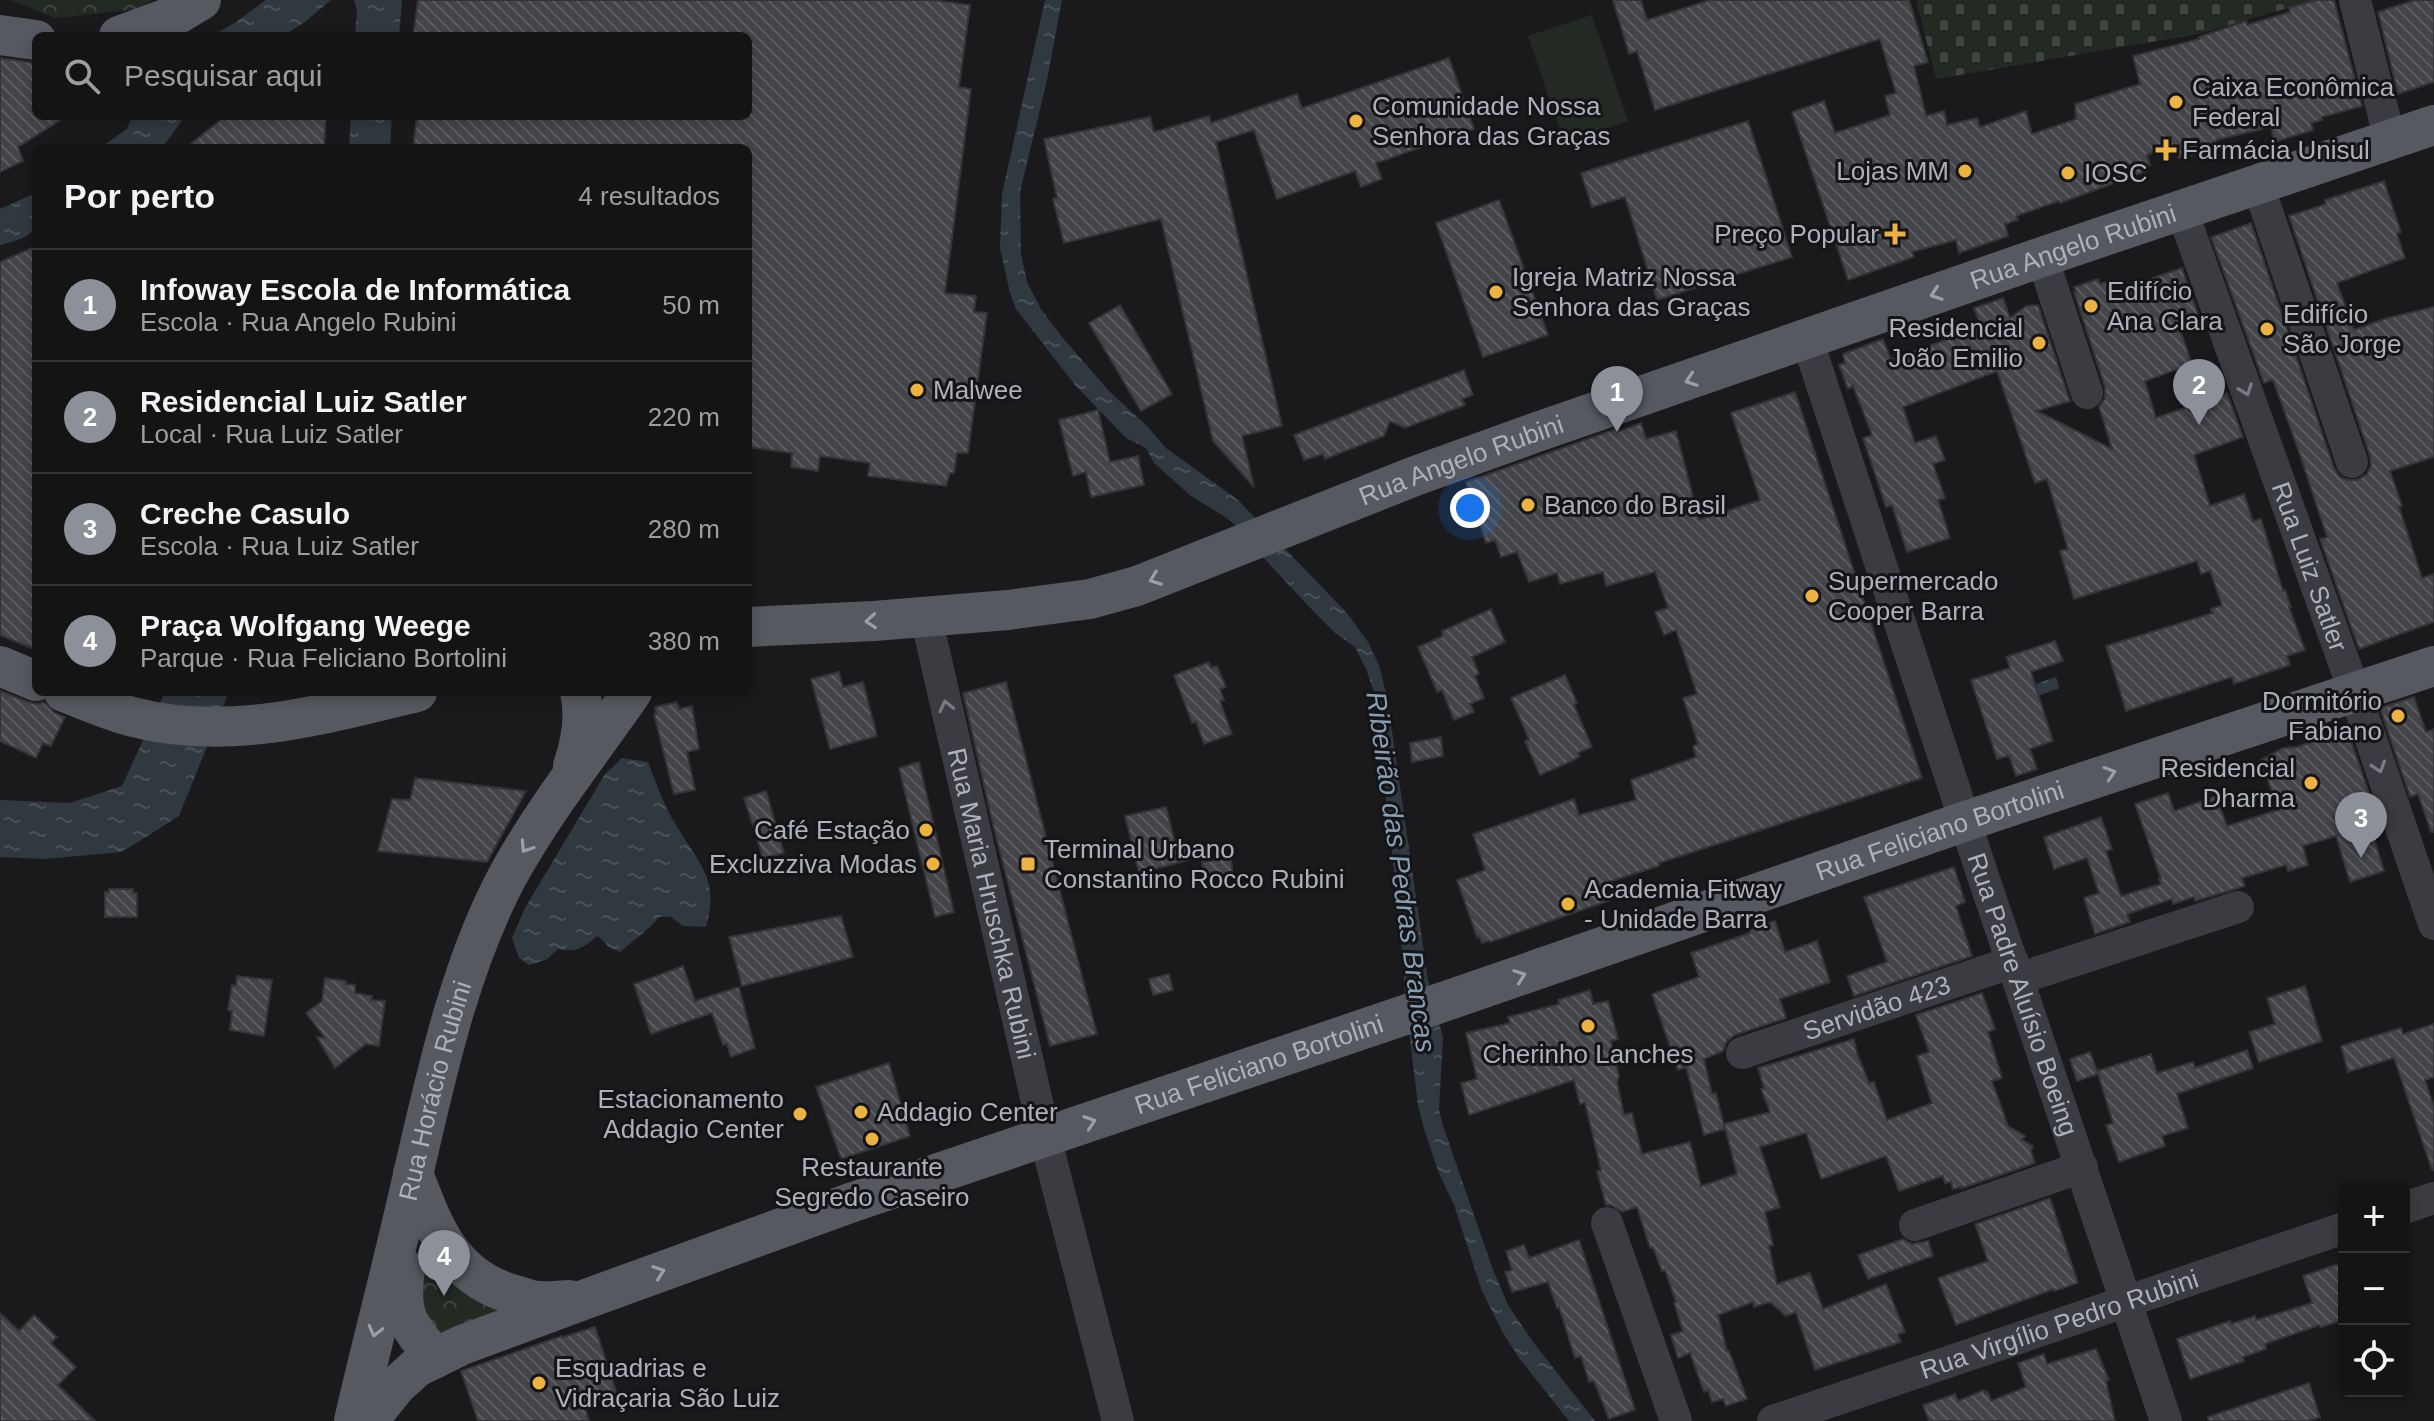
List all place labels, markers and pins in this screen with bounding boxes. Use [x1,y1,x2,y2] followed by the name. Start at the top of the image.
[2192,72,2395,132] place label: Caixa Econômica Federal
[1372,91,1610,151] place label: Comunidade Nossa Senhora das Graças
[2167,93,2185,111] marker: Caixa Econômica Federal
[1347,112,1365,130] marker: Comunidade Nossa Senhora das Graças
[2182,135,2370,165] place label: Farmácia Unisul
[2157,141,2175,159] marker: Farmácia Unisul
[1836,156,1949,186] place label: Lojas MM
[2084,158,2148,188] place label: IOSC
[1956,162,1974,180] marker: Lojas MM
[2059,164,2077,182] marker: IOSC
[1714,219,1879,249] place label: Preço Popular
[1886,225,1904,243] marker: Preço Popular
[1512,262,1750,322] place label: Igreja Matriz Nossa Senhora das Graças
[2107,276,2223,336] place label: Edifício Ana Clara
[1487,283,1505,301] marker: Igreja Matriz Nossa Senhora das Graças
[2082,297,2100,315] marker: Edifício Ana Clara
[2283,299,2402,359] place label: Edifício São Jorge
[1889,313,2023,373] place label: Residencial João Emilio
[2258,320,2276,338] marker: Edifício São Jorge
[2030,334,2048,352] marker: Residencial João Emilio
[2173,359,2225,425] pin: 2
[1591,366,1643,432] pin: 1
[933,375,1023,405] place label: Malwee
[908,381,926,399] marker: Malwee
[1544,490,1726,520] place label: Banco do Brasil
[1519,496,1537,514] marker: Banco do Brasil
[1828,566,1999,626] place label: Supermercado Cooper Barra
[1803,587,1821,605] marker: Supermercado Cooper Barra
[2262,686,2382,746] place label: Dormitório Fabiano
[2389,707,2407,725] marker: Dormitório Fabiano
[2161,753,2296,813] place label: Residencial Dharma
[2302,774,2320,792] marker: Residencial Dharma
[2335,792,2387,858] pin: 3
[754,815,910,845] place label: Café Estação
[917,821,935,839] marker: Café Estação
[1044,834,1345,894] place label: Terminal Urbano Constantino Rocco Rubini
[709,849,917,879] place label: Excluzziva Modas
[924,855,942,873] marker: Excluzziva Modas
[1019,855,1037,873] marker: Terminal Urbano Constantino Rocco Rubini
[1584,874,1782,934] place label: Academia Fitway - Unidade Barra
[1559,895,1577,913] marker: Academia Fitway - Unidade Barra
[1579,1017,1597,1035] marker: Cherinho Lanches
[1482,1039,1694,1069] place label: Cherinho Lanches
[598,1084,784,1144] place label: Estacionamento Addagio Center
[877,1097,1058,1127] place label: Addagio Center
[852,1103,870,1121] marker: Addagio Center
[791,1105,809,1123] marker: Estacionamento Addagio Center
[863,1130,881,1148] marker: Restaurante Segredo Caseiro
[774,1152,970,1212] place label: Restaurante Segredo Caseiro
[418,1230,470,1296] pin: 4
[555,1353,780,1413] place label: Esquadrias e Vidraçaria São Luiz
[530,1374,548,1392] marker: Esquadrias e Vidraçaria São Luiz

